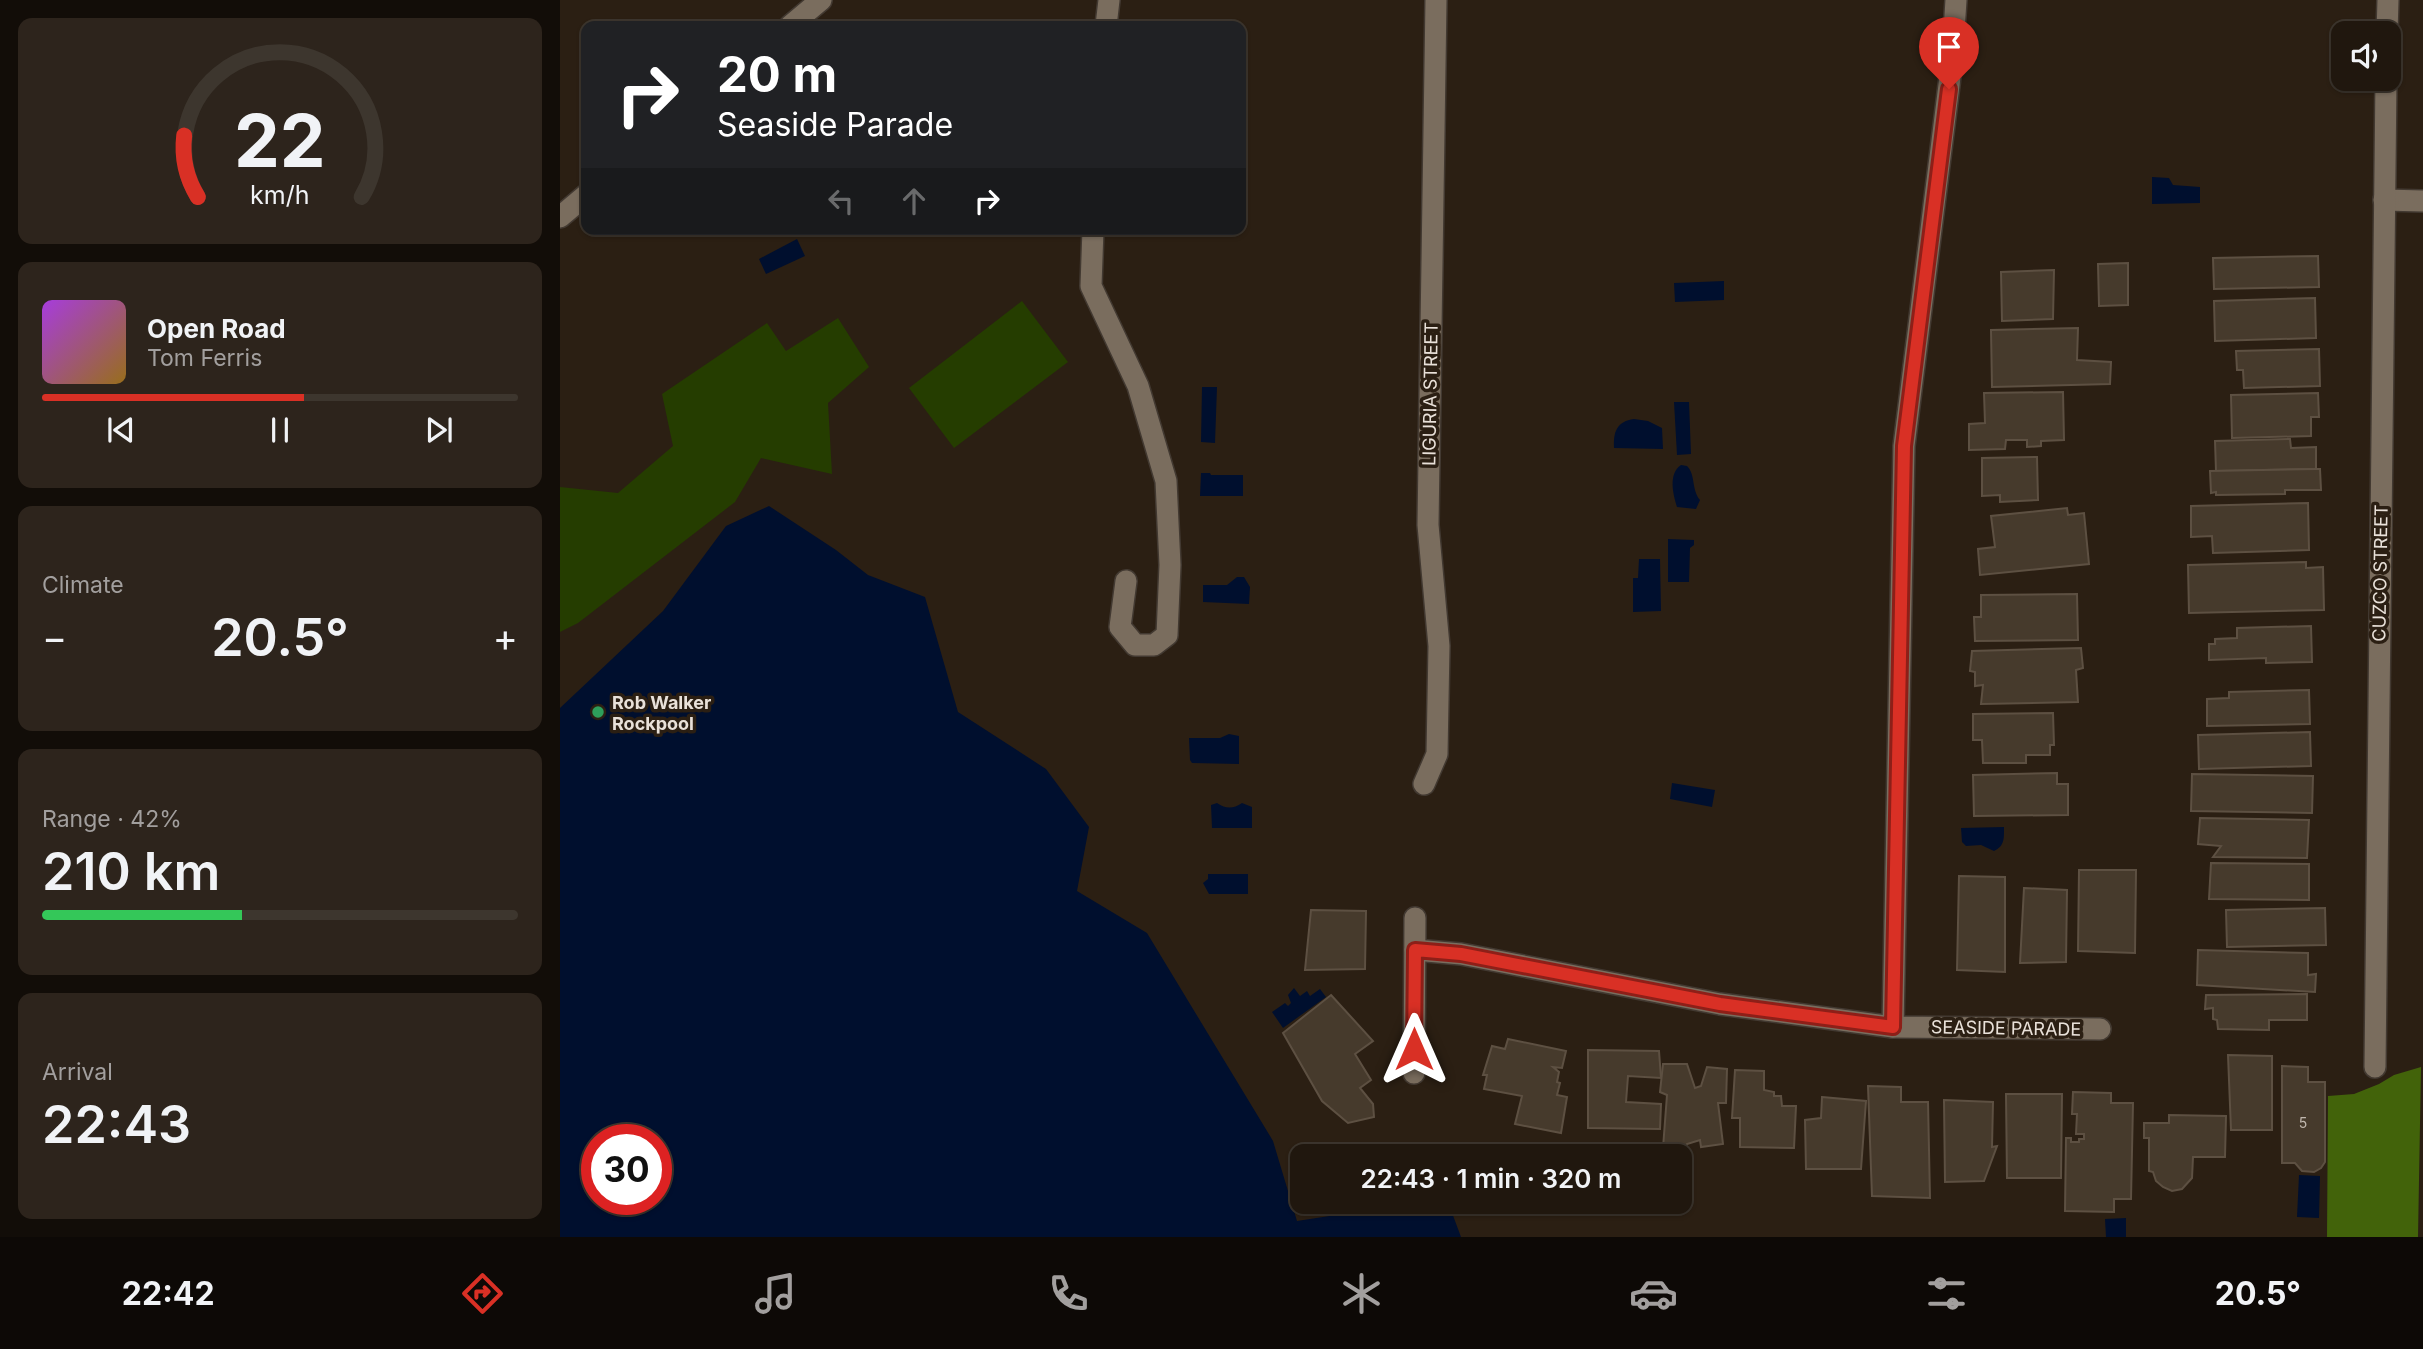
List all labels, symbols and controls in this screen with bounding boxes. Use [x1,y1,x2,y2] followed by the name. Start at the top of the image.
[1919,17,1979,89] pin
[2331,21,2401,91] map controls
[2331,21,2401,91] button: sound
[1930,28,1968,66] icon: arrive
[717,45,837,104] text: 20 m
[602,49,693,140] icon: right
[234,96,326,185] text: 22
[717,105,953,144] text: Seaside Parade
[250,180,310,210] text: km/h
[822,182,860,220] icon: left
[895,182,933,220] icon: ahead
[968,182,1006,220] icon: right
[147,313,286,344] text: Open Road
[1418,322,1442,466] street label: LIGURIA STREET
[147,344,262,372] text: Tom Ferris
[102,411,140,449] icon: previous
[261,411,299,449] icon: pause
[420,411,458,449] icon: next
[2368,504,2392,642] street label: CUZCO STREET
[42,571,124,599] text: Climate
[211,606,349,669] text: 20.5°
[42,614,67,660] text: −
[493,614,518,660] text: +
[612,692,711,734] place label: Rob Walker Rockpool
[590,704,606,720] marker: Rob Walker Rockpool
[42,805,182,833] text: Range · 42%
[42,840,220,903] text: 210 km
[1377,1012,1451,1086] position arrow
[1931,1016,2081,1040] street label: SEASIDE PARADE
[42,1058,113,1086] text: Arrival
[42,1093,191,1156] text: 22:43
[2299,1114,2307,1131] house number: 5
[581,1124,672,1215] speed limit sign: 30
[1361,1163,1621,1194] text: 22:43 · 1 min · 320 m
[458,1269,507,1318] icon: directions
[751,1269,800,1318] icon: music
[1044,1269,1093,1318] icon: phone
[1337,1269,1386,1318] icon: climate
[1629,1269,1678,1318] icon: car
[1922,1269,1971,1318] icon: filters
[122,1274,215,1313] text: 22:42
[2215,1274,2301,1313] text: 20.5°

